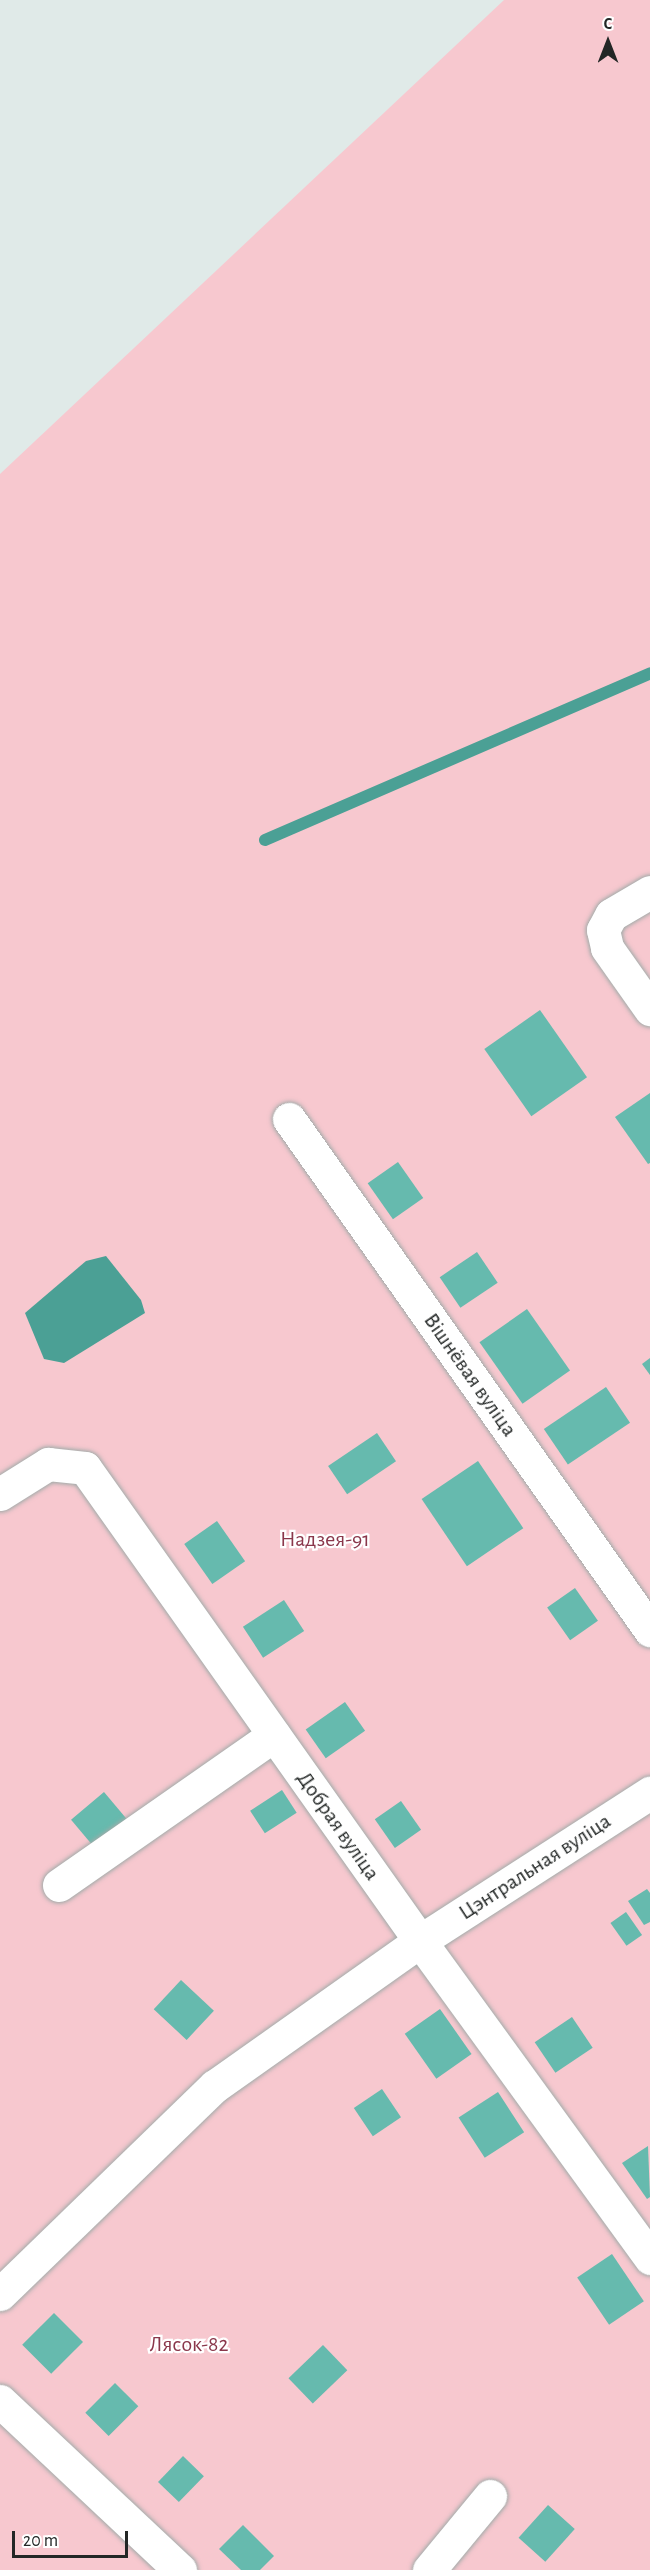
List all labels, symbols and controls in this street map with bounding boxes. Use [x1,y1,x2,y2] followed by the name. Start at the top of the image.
[578,12,638,72] north arrow
[604,16,612,32] text: С
[418,1308,522,1442] street label: Вішнёвая вуліца
[280,1527,370,1553] park label: Надзея-91
[291,1766,385,1886] street label: Добрая вуліца
[454,1808,616,1926] street label: Цэнтральная вуліца
[149,2332,229,2358] park label: Лясок-82
[15,2519,130,2557] scale bar
[23,2532,58,2550] text: 20 m

